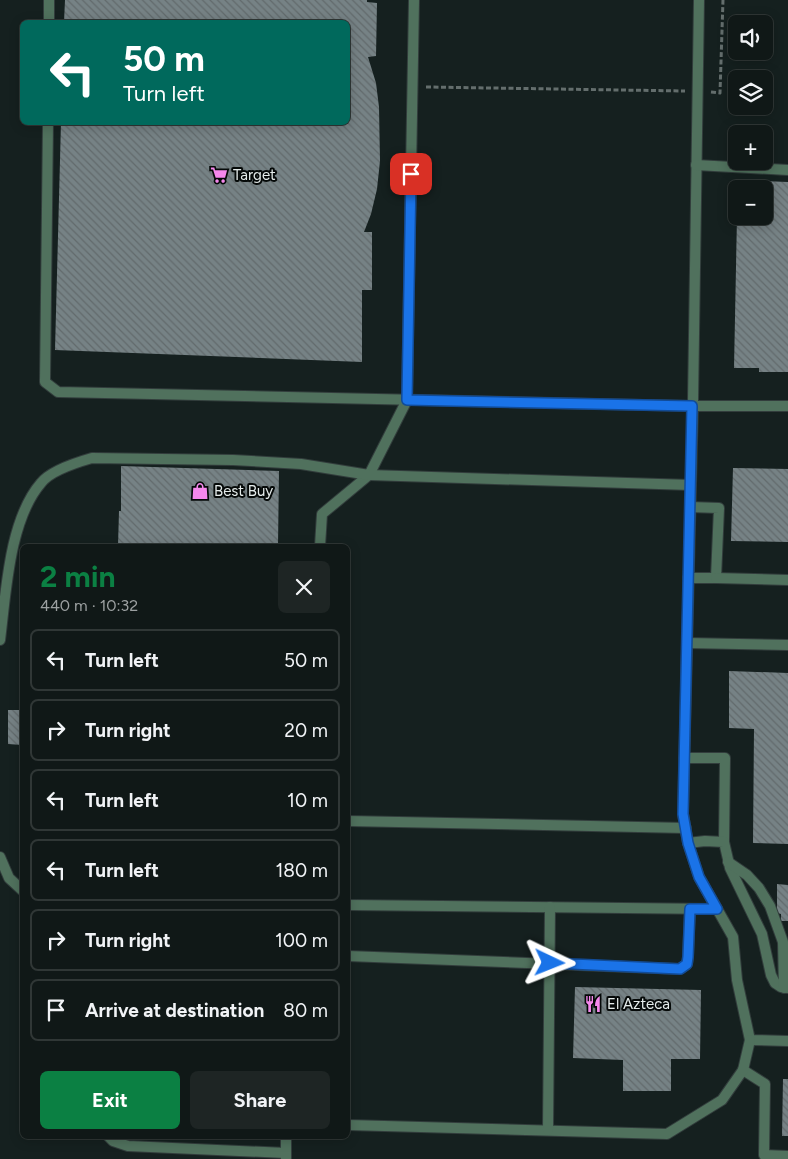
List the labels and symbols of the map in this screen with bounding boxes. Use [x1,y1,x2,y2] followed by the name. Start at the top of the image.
[390,153,432,195] pin
[209,165,229,185] supermarket icon: Target
[233,166,276,184] place label: Target
[190,481,210,501] shop icon: Best Buy
[214,482,273,500] place label: Best Buy
[523,936,575,988] position arrow
[583,994,603,1014] restaurant icon: El Azteca
[607,995,670,1013] place label: El Azteca

